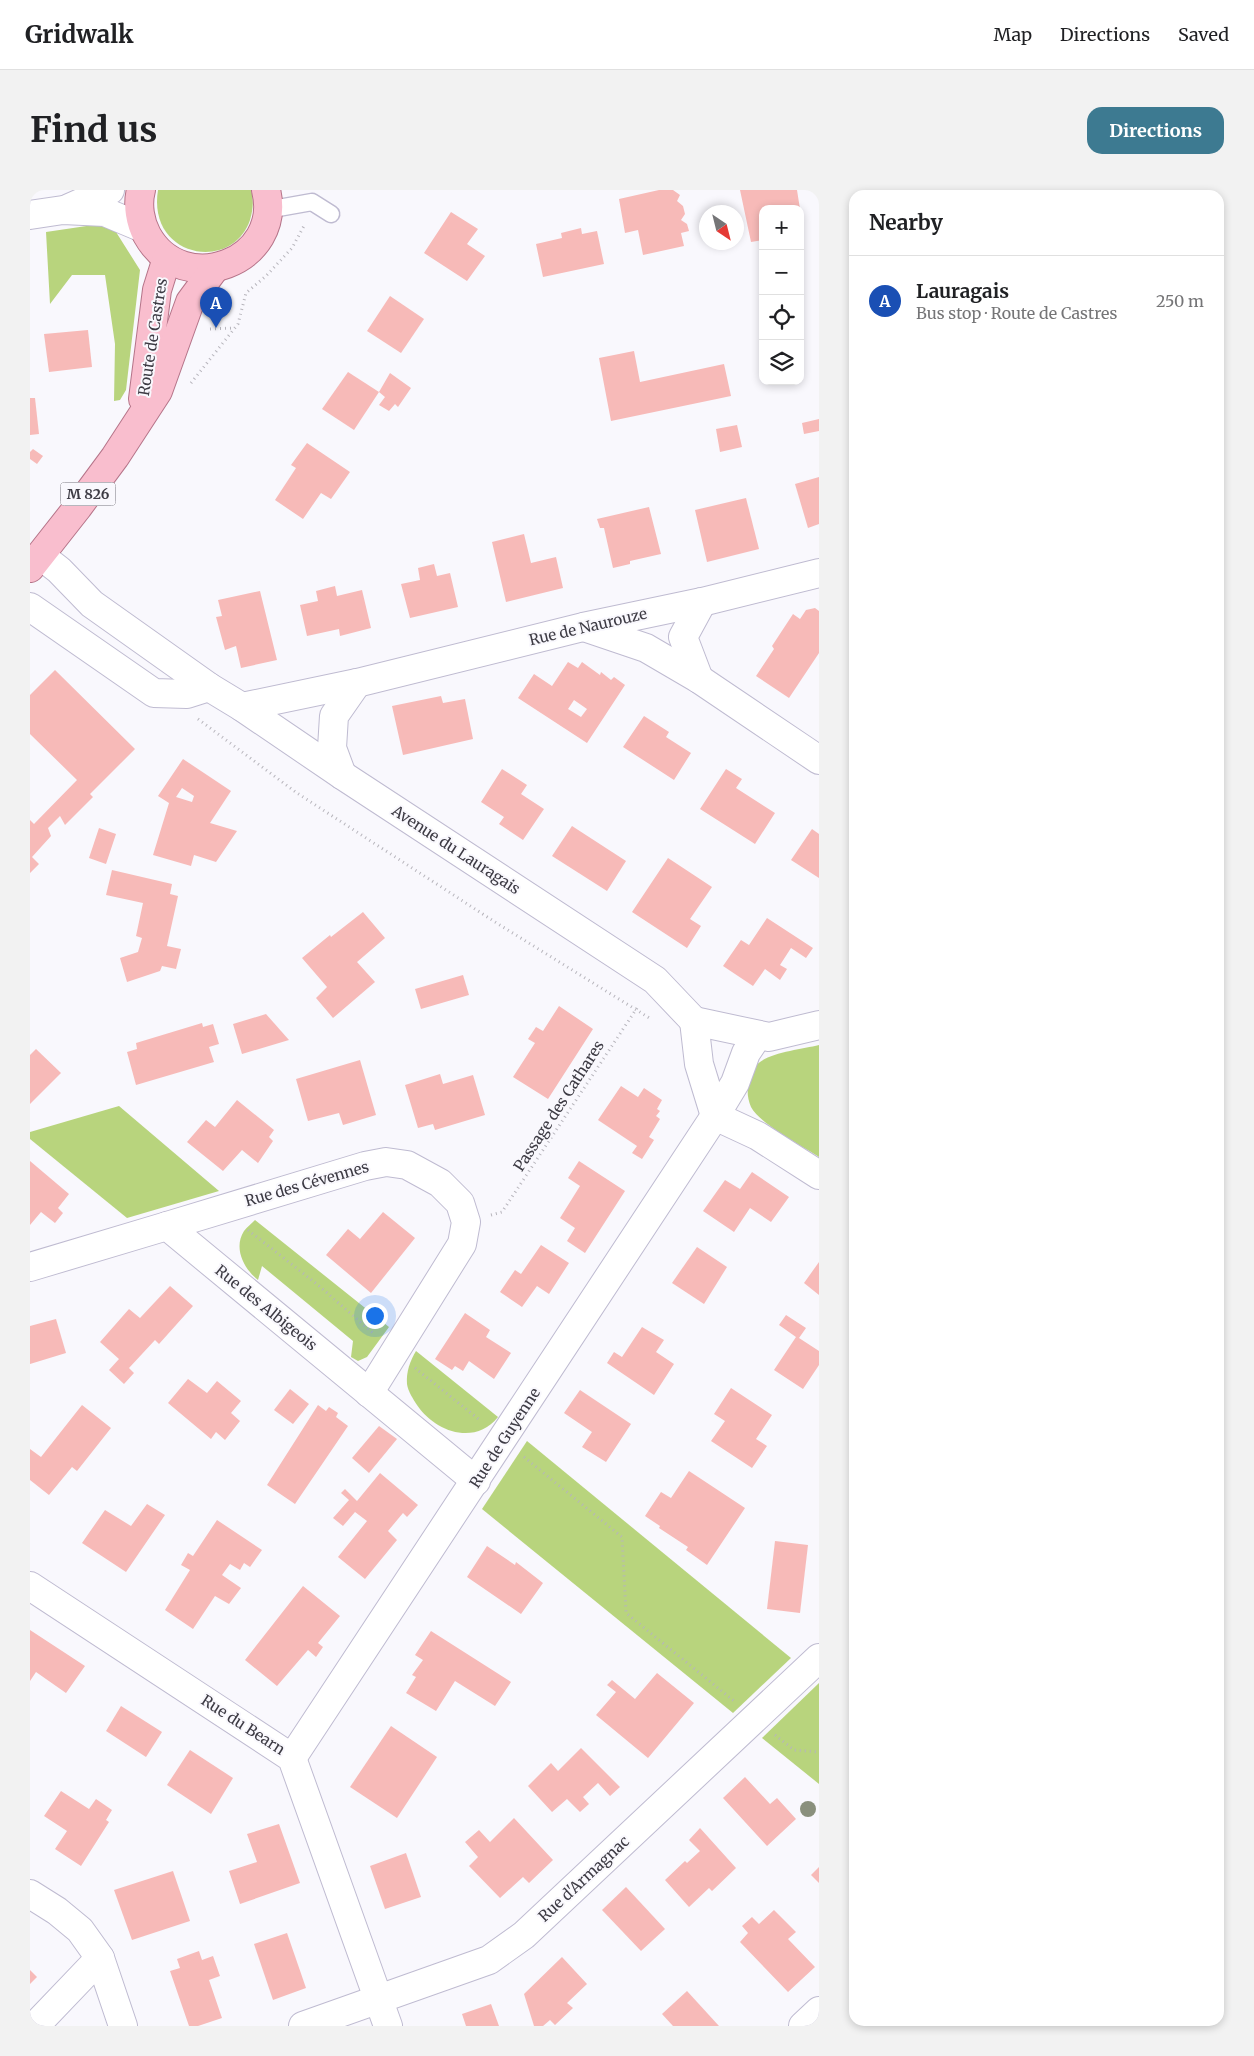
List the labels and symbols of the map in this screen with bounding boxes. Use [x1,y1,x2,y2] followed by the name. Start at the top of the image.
[699,205,744,250] north arrow
[134,277,171,397] street label: Route de Castres
[200,287,232,328] pin: A
[60,482,116,506] road number: M 826
[527,604,649,649] street label: Rue de Naurouze
[388,800,524,898] street label: Avenue du Lauragais
[509,1037,608,1175] street label: Passage des Cathares
[243,1157,371,1210] street label: Rue des Cévennes
[211,1261,321,1355] street label: Rue des Albigeois
[362,1303,388,1329] your location
[465,1384,544,1491] street label: Rue de Guyenne
[198,1690,289,1759] street label: Rue du Bearn
[534,1831,633,1926] street label: Rue d'Armagnac

